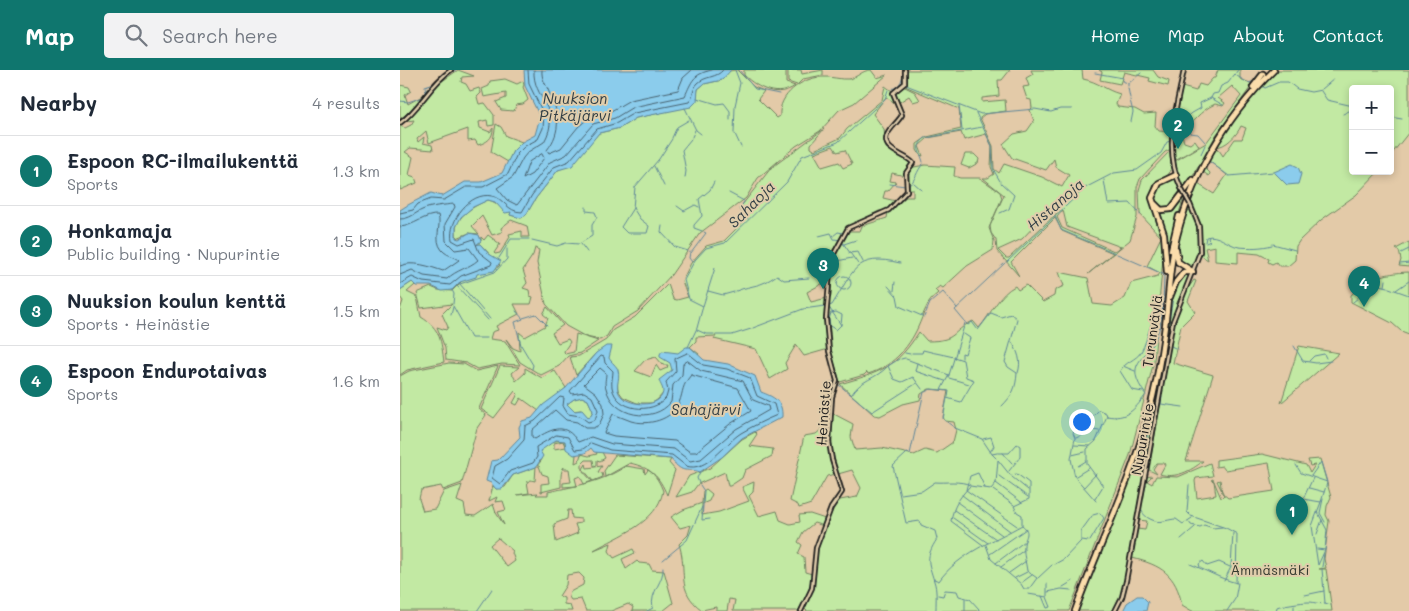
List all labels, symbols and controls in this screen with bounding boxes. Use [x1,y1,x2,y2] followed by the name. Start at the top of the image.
[104,13,454,58] search box
[25,20,74,51] text: Map
[122,21,150,49] icon: search
[162,23,278,48] text: Search here
[1091,23,1140,47] text: Home
[1168,23,1204,47] text: Map
[1232,23,1285,47] text: About
[1313,23,1384,47] text: Contact
[1349,85,1394,175] map controls
[1349,85,1394,130] button: +
[539,88,611,125] water label: Nuuksion Pitkäjärvi
[20,89,97,116] text: Nearby
[312,92,380,113] text: 4 results
[1162,108,1194,149] pin: 2
[1349,130,1394,175] button: −
[67,148,299,173] text: Espoon RC-ilmailukenttä
[32,160,40,181] text: 1
[332,160,380,181] text: 1.3 km
[67,173,118,194] text: Sports
[1022,173,1088,235] water label: Histanoja
[723,176,779,232] water label: Sahaoja
[67,218,172,243] text: Honkamaja
[32,230,40,251] text: 2
[332,230,380,251] text: 1.5 km
[67,243,280,264] text: Public building · Nupurintie
[807,248,839,289] pin: 3
[1348,266,1380,307] pin: 4
[67,288,286,313] text: Nuuksion koulun kenttä
[1138,294,1166,368] street label: Turunväylä
[31,300,41,321] text: 3
[332,300,380,321] text: 1.5 km
[67,313,210,334] text: Sports · Heinästie
[67,358,267,383] text: Espoon Endurotaivas
[31,370,41,391] text: 4
[332,370,380,391] text: 1.6 km
[811,380,835,446] street label: Heinästie
[67,383,118,404] text: Sports
[671,399,741,419] water label: Sahajärvi
[1126,402,1158,476] street label: Nupurintie
[1069,409,1095,435] your location
[1276,494,1308,535] pin: 1
[1230,560,1310,579] park label: Ämmäsmäki

